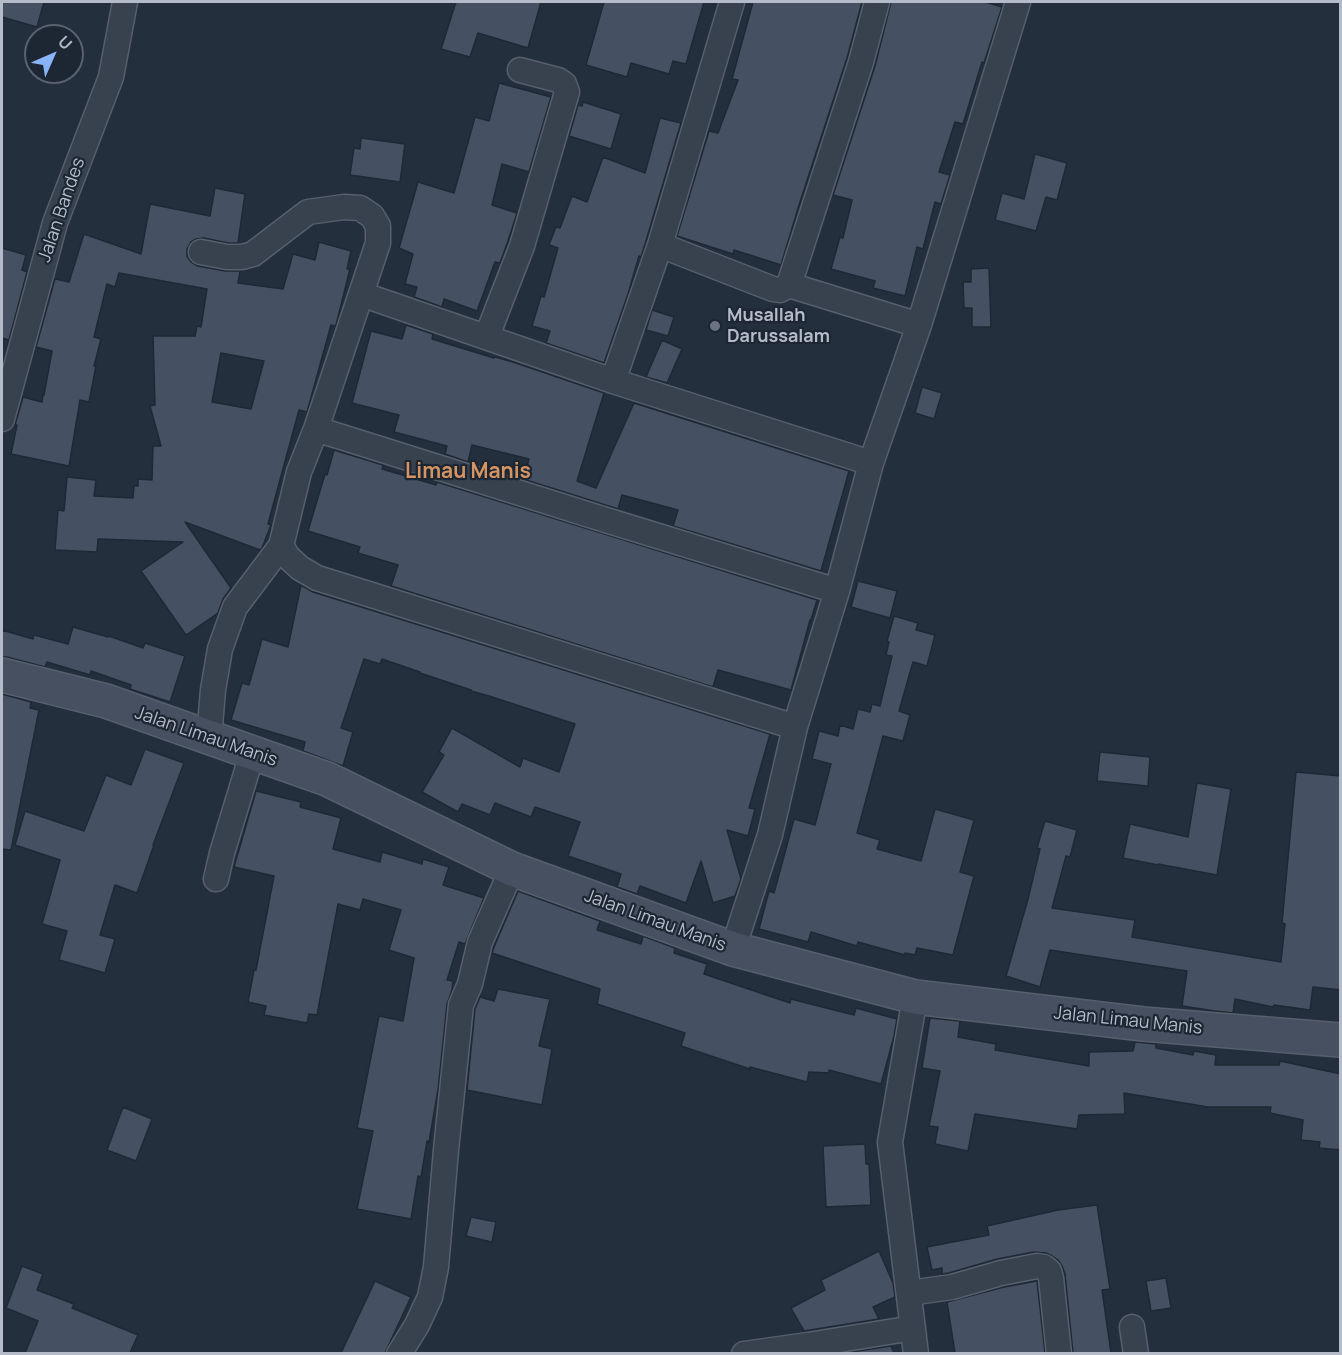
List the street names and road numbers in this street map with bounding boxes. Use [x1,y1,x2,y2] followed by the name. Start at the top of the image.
[34,155,90,265] street label: Jalan Bandes
[132,702,280,772] street label: Jalan Limau Manis
[581,885,729,957] street label: Jalan Limau Manis
[1053,1002,1203,1040] street label: Jalan Limau Manis

